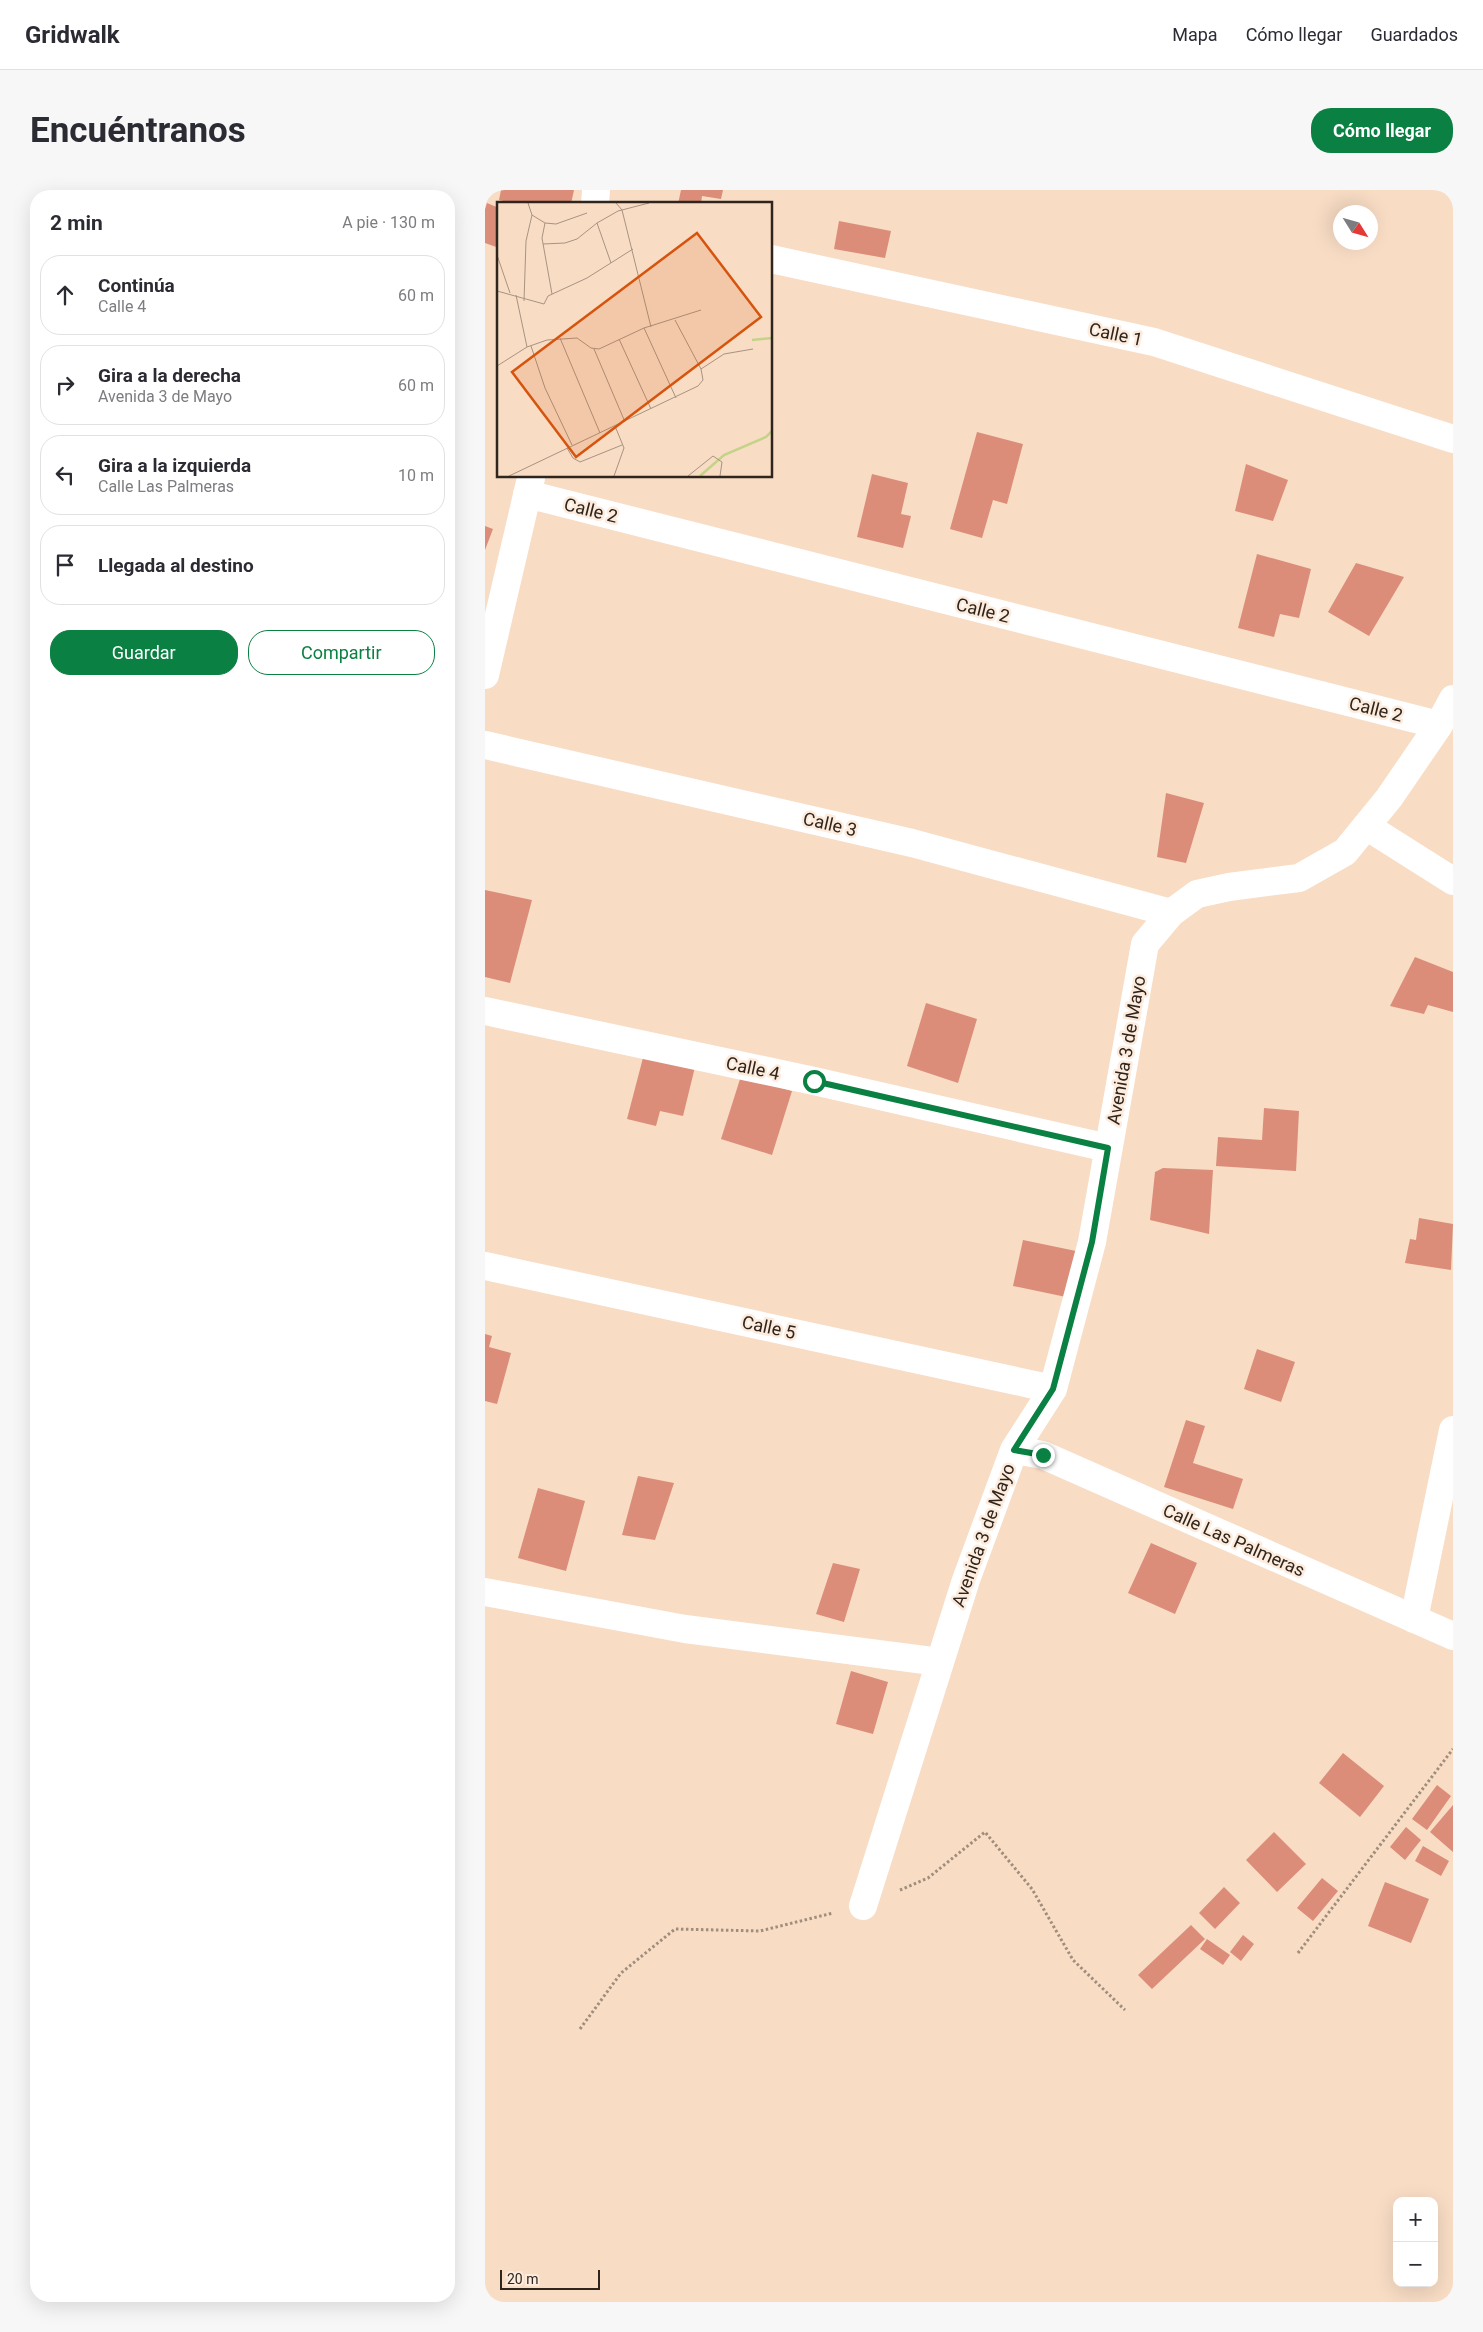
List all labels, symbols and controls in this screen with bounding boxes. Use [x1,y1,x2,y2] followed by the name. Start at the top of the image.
[25,21,120,49] text: Gridwalk
[1172,24,1218,45] text: Mapa
[1246,24,1342,45] text: Cómo llegar
[1370,24,1458,45] text: Guardados
[1311,108,1453,153] button: Cómo llegar
[30,110,246,151] text: Encuéntranos
[497,202,773,478] inset map
[1333,205,1378,250] north arrow
[50,211,103,235] text: 2 min
[342,213,435,232] text: A pie · 130 m
[98,274,175,297] text: Continúa
[51,281,79,309] icon: ahead
[398,286,434,305] text: 60 m
[98,297,146,316] text: Calle 4
[1087,318,1145,350] street label: Calle 1
[98,364,241,387] text: Gira a la derecha
[51,371,79,399] icon: right
[398,376,434,395] text: 60 m
[98,387,232,406] text: Avenida 3 de Mayo
[98,454,251,477] text: Gira a la izquierda
[51,461,79,489] icon: left
[398,466,434,485] text: 10 m
[98,477,234,496] text: Calle Las Palmeras
[562,493,620,527] street label: Calle 2
[51,551,79,579] icon: arrive
[98,554,254,577] text: Llegada al destino
[954,593,1012,627] street label: Calle 2
[50,630,238,675] button: Guardar
[248,630,435,675] button: Compartir
[1347,692,1405,726] street label: Calle 2
[801,808,859,840] street label: Calle 3
[1103,974,1149,1126] street label: Avenida 3 de Mayo
[724,1052,782,1084] street label: Calle 4
[803,1070,826,1093] route start
[740,1311,798,1343] street label: Calle 5
[1032,1444,1055,1467] route end
[947,1460,1019,1610] street label: Avenida 3 de Mayo
[1160,1499,1308,1581] street label: Calle Las Palmeras
[1393,2197,1438,2287] map controls
[1393,2197,1438,2242] button: +
[1393,2242,1438,2287] button: −
[500,2267,600,2290] scale bar
[507,2271,539,2287] text: 20 m

